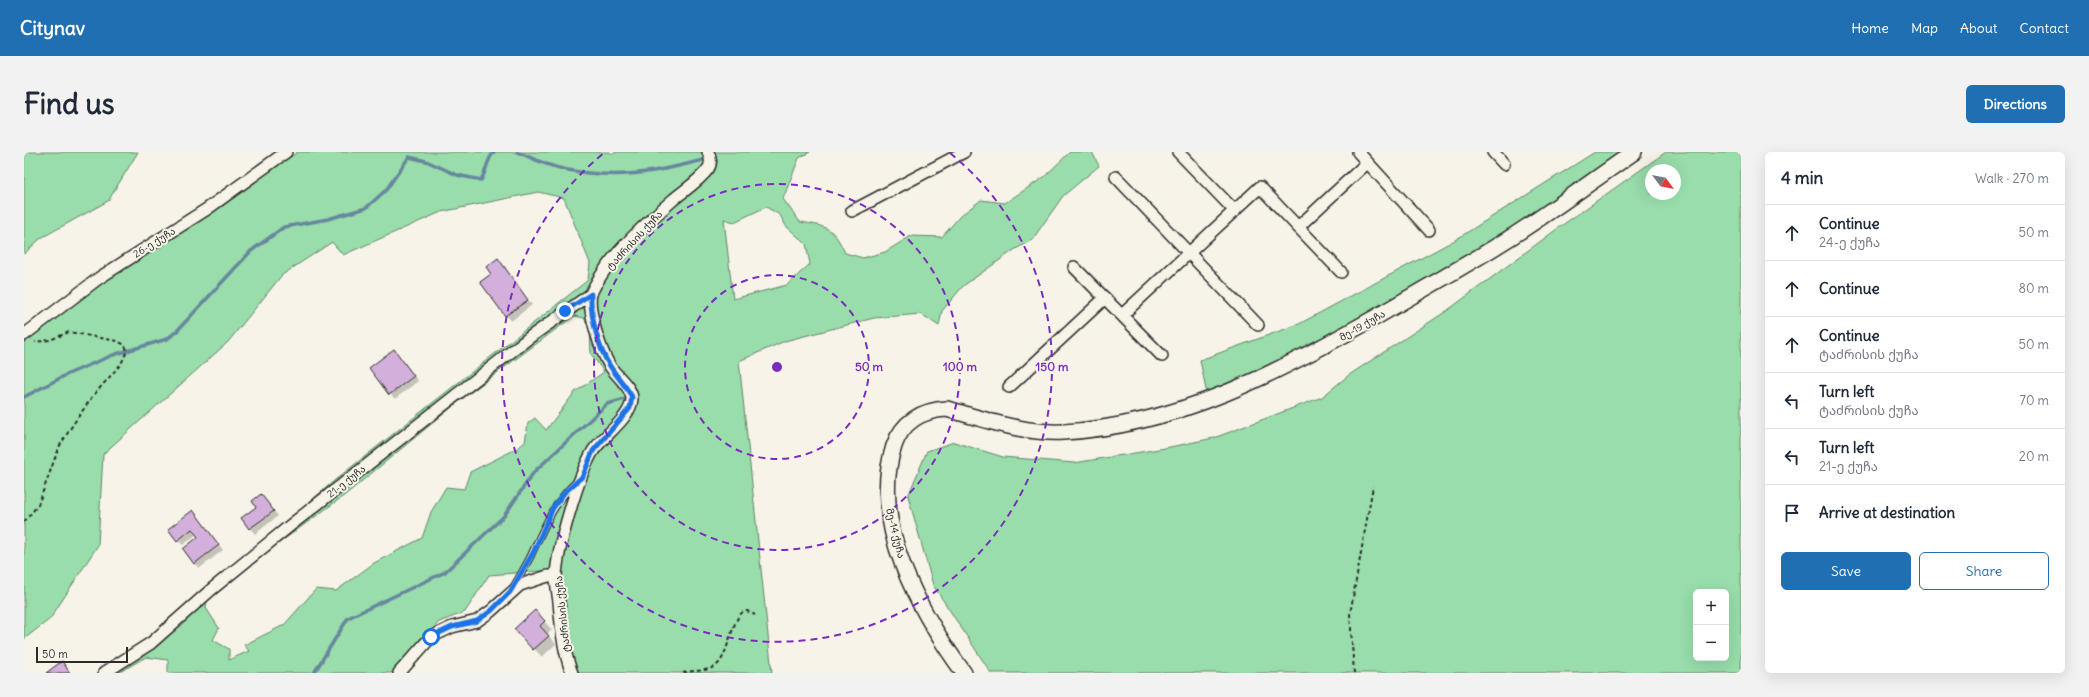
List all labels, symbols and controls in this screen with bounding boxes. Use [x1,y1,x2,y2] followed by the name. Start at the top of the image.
[20,16,85,40] text: Citynav
[1851,19,1889,37] text: Home
[1911,19,1938,37] text: Map
[1960,19,1998,37] text: About
[2020,19,2069,37] text: Contact
[1966,85,2065,123] button: Directions
[24,86,115,122] text: Find us
[1645,164,1681,200] north arrow
[1781,167,1823,189] text: 4 min
[1975,170,2049,187] text: Walk · 270 m
[604,208,665,273] street label: ტაძრისის ქუჩა
[1819,214,1880,233] text: Continue
[1781,222,1803,244] icon: ahead
[131,224,178,260] street label: 26-ე ქუჩა
[2018,224,2049,241] text: 50 m
[1819,234,1880,251] text: 24-ე ქუჩა
[1781,278,1803,300] icon: ahead
[1819,279,1880,298] text: Continue
[2018,280,2049,297] text: 80 m
[556,302,574,320] route end
[1337,307,1388,344] street label: მე-19 ქუჩა
[1819,326,1880,345] text: Continue
[1781,334,1803,356] icon: ahead
[2018,336,2049,353] text: 50 m
[1819,346,1919,363] text: ტაძრისის ქუჩა
[855,359,884,374] text: 50 m
[943,359,977,374] text: 100 m
[1036,359,1069,374] text: 150 m
[770,360,784,374] centre of rings
[1819,382,1874,401] text: Turn left
[1781,390,1803,412] icon: left
[2020,392,2049,409] text: 70 m
[1819,402,1919,419] text: ტაძრისის ქუჩა
[1819,438,1874,457] text: Turn left
[1781,446,1803,468] icon: left
[2019,448,2049,465] text: 20 m
[1819,458,1878,475] text: 21-ე ქუჩა
[324,462,368,500] street label: 21-ე ქუჩა
[1781,502,1803,524] icon: arrive
[1819,503,1955,522] text: Arrive at destination
[883,507,908,559] street label: მე-14 ქუჩა
[1781,552,1911,590] button: Save
[1919,552,2049,590] button: Share
[552,575,573,653] street label: ტაძრისის ქუჩა
[1693,589,1729,661] map controls
[1693,589,1729,625] button: +
[1693,625,1729,661] button: −
[422,628,440,646] route start
[36,645,128,664] scale bar
[42,647,68,661] text: 50 m

